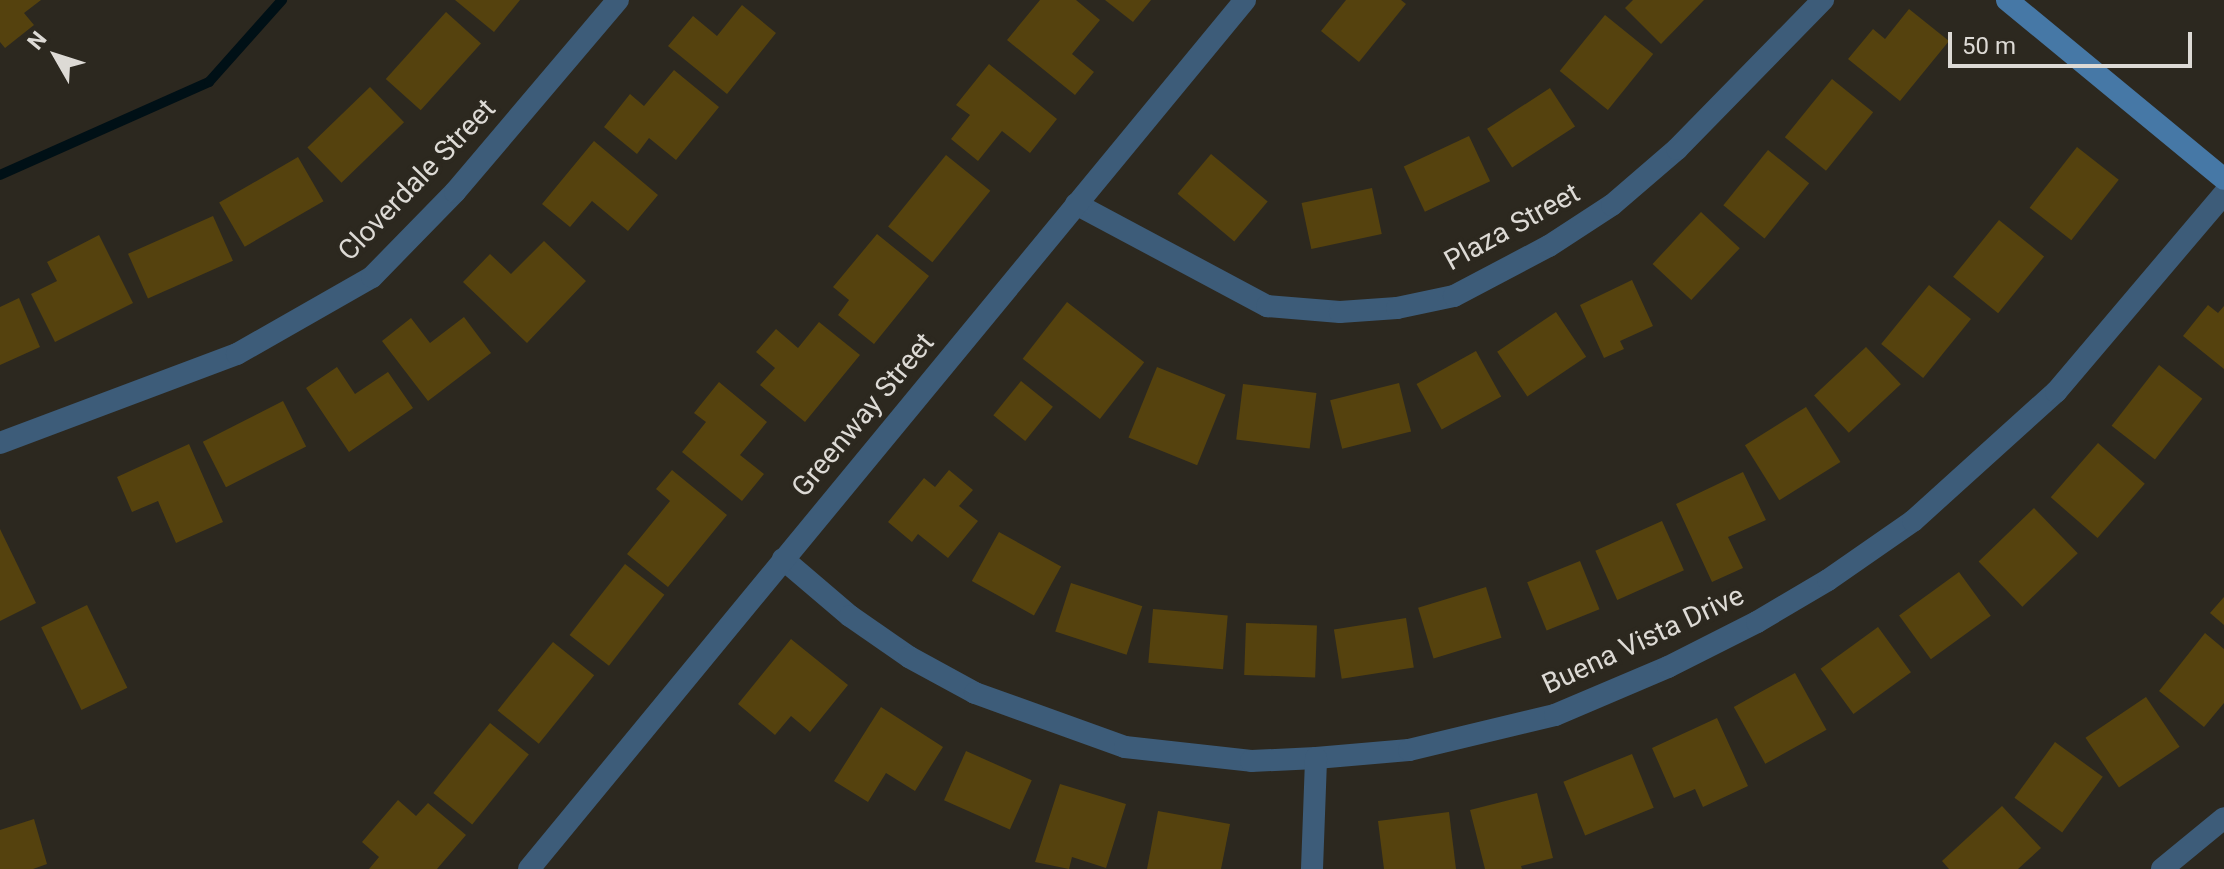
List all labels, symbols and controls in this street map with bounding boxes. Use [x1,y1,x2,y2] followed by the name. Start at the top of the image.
[16,16,96,96] north arrow
[1952,16,2196,66] scale bar
[22,27,52,54] text: N
[1962,32,2016,60] text: 50 m
[331,92,503,268] street label: Cloverdale Street
[1438,176,1586,278] street label: Plaza Street
[785,326,941,504] street label: Greenway Street
[1537,579,1749,701] street label: Buena Vista Drive

